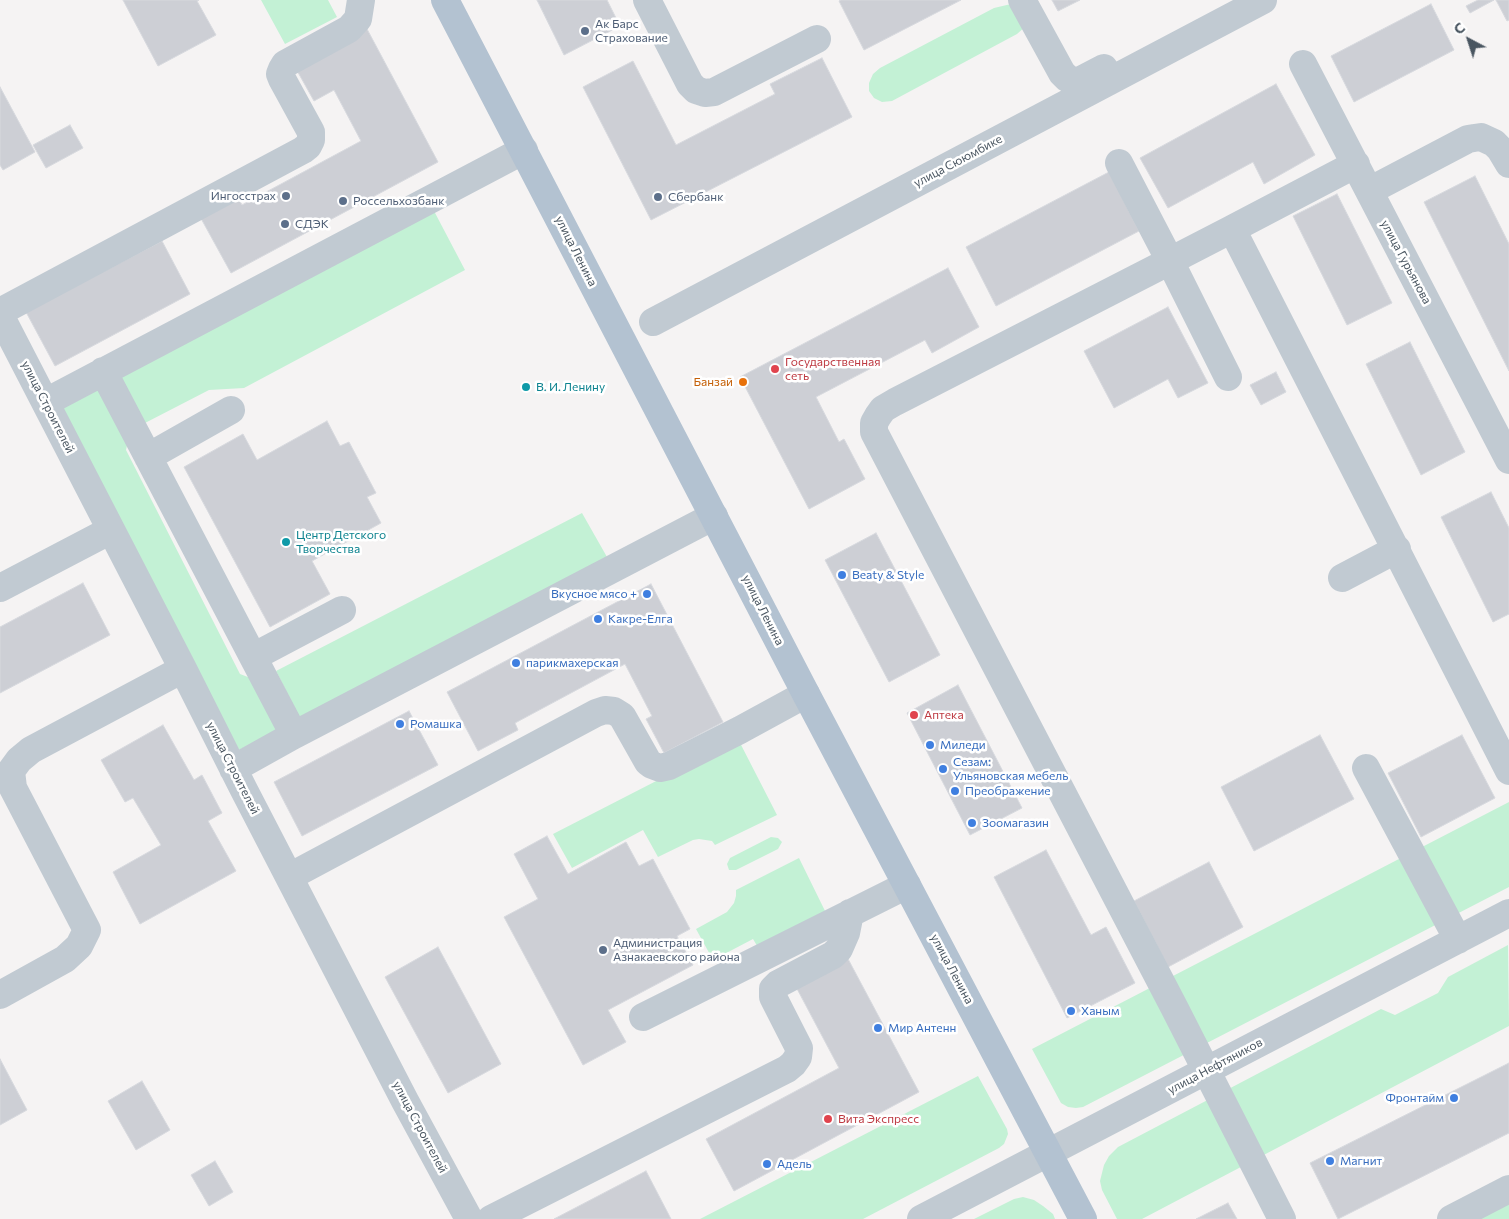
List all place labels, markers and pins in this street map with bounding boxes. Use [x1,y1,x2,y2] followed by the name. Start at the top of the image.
[595,17,668,45] place label: Ак Барс Страхование
[579,25,591,37] marker: Ак Барс Страхование
[211,189,276,203] place label: Ингосстрах
[280,190,292,202] marker: Ингосстрах
[668,190,724,204] place label: Сбербанк
[652,191,664,203] marker: Сбербанк
[353,194,445,208] place label: Россельхозбанк
[337,195,349,207] marker: Россельхозбанк
[295,217,329,231] place label: СДЭК
[279,218,291,230] marker: СДЭК
[785,355,881,383] place label: Государственная сеть
[769,363,781,375] marker: Государственная сеть
[694,375,733,389] place label: Банзай
[737,376,749,388] marker: Банзай
[536,380,605,394] place label: В. И. Ленину
[520,381,532,393] marker: В. И. Ленину
[296,528,386,556] place label: Центр Детского Творчества
[280,536,292,548] marker: Центр Детского Творчества
[852,568,924,582] place label: Beaty & Style
[836,569,848,581] marker: Beaty & Style
[551,587,637,601] place label: Вкусное мясо +
[641,588,653,600] marker: Вкусное мясо +
[608,612,673,626] place label: Какре-Елга
[592,613,604,625] marker: Какре-Елга
[526,656,618,670] place label: парикмахерская
[510,657,522,669] marker: парикмахерская
[924,708,964,722] place label: Аптека
[908,709,920,721] marker: Аптека
[410,717,462,731] place label: Ромашка
[394,718,406,730] marker: Ромашка
[940,738,986,752] place label: Миледи
[924,739,936,751] marker: Миледи
[953,755,1068,783] place label: Сезам: Ульяновская мебель
[937,763,949,775] marker: Сезам: Ульяновская мебель
[965,784,1051,798] place label: Преображение
[949,785,961,797] marker: Преображение
[982,816,1049,830] place label: Зоомагазин
[966,817,978,829] marker: Зоомагазин
[613,936,740,964] place label: Администрация Азнакаевского района
[597,944,609,956] marker: Администрация Азнакаевского района
[1081,1004,1119,1018] place label: Ханым
[1065,1005,1077,1017] marker: Ханым
[888,1021,956,1035] place label: Мир Антенн
[872,1022,884,1034] marker: Мир Антенн
[1385,1091,1444,1105] place label: Фронтайм
[1448,1092,1460,1104] marker: Фронтайм
[838,1112,919,1126] place label: Вита Экспресс
[822,1113,834,1125] marker: Вита Экспресс
[1340,1154,1382,1168] place label: Магнит
[1324,1155,1336,1167] marker: Магнит
[777,1157,812,1171] place label: Адель
[761,1158,773,1170] marker: Адель

